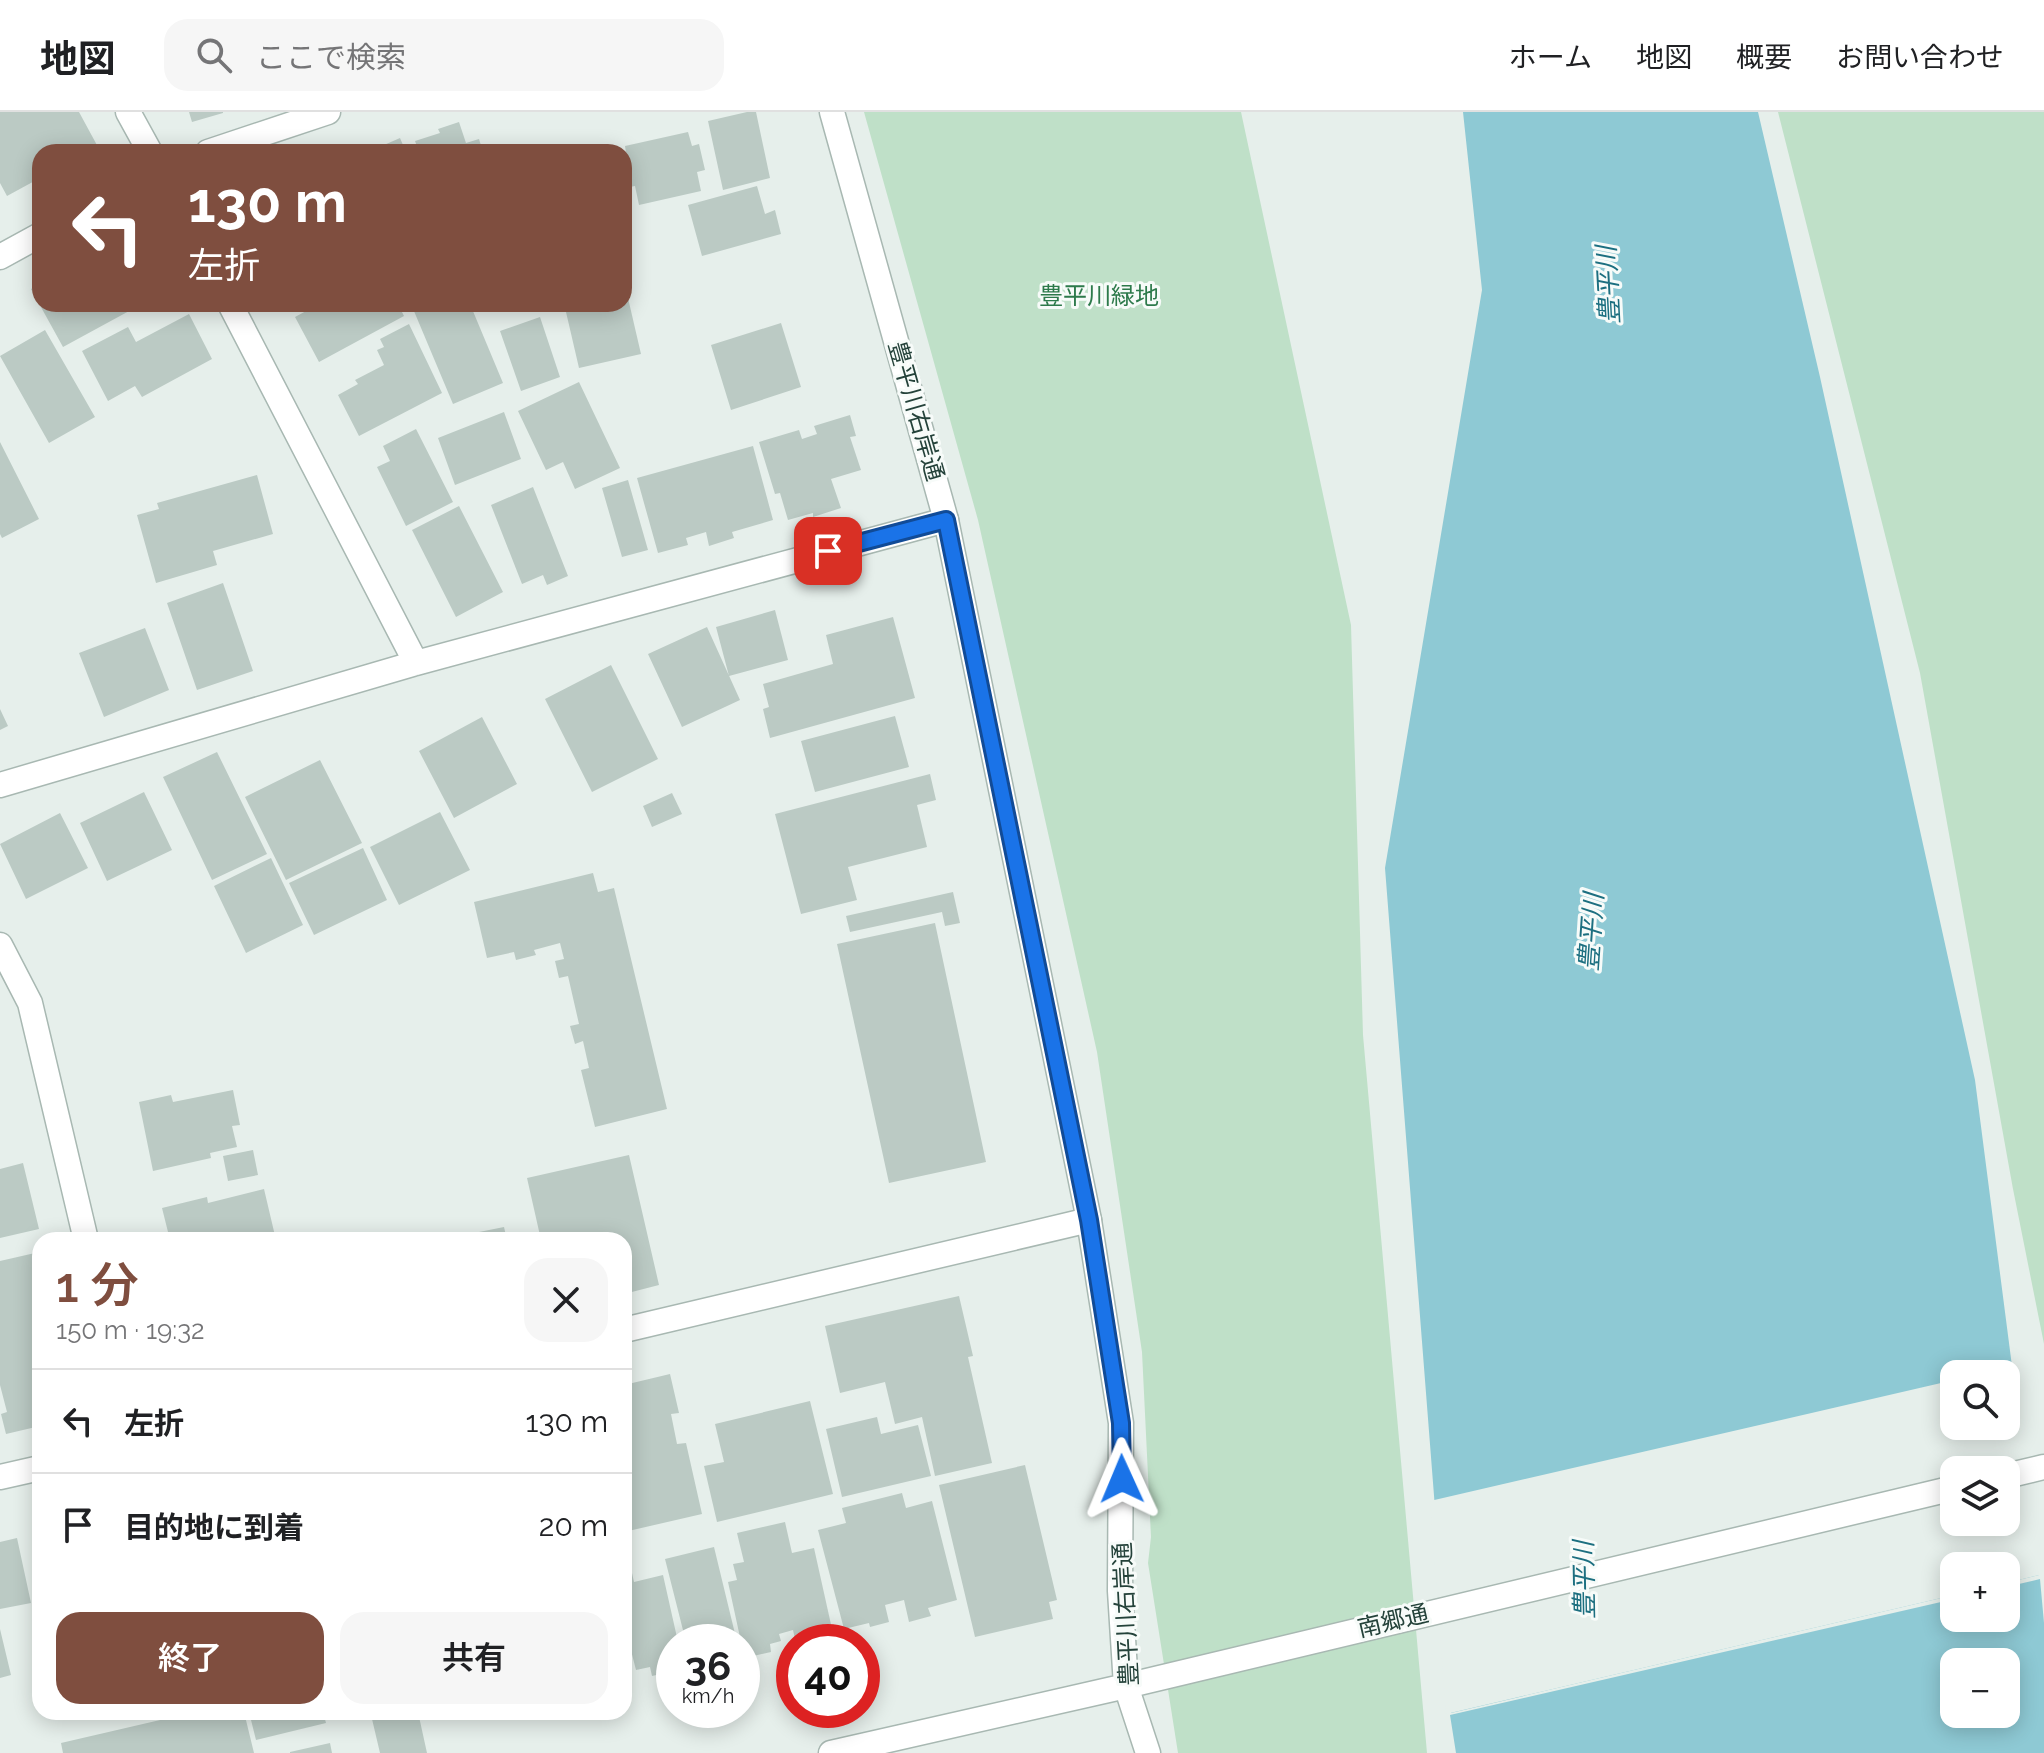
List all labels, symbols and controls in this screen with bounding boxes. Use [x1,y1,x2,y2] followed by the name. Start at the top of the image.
[164,19,724,91] search box
[192,33,236,77] icon: search
[40,36,116,81] text: 地図
[256,40,406,75] text: ここで検索
[1509,41,1592,74] text: ホーム
[1636,41,1692,74] text: 地図
[1736,41,1792,74] text: 概要
[1836,41,2004,74] text: お問い合わせ
[188,169,347,235] text: 130 m
[56,176,160,280] icon: left
[1591,242,1625,325] water label: 豊平川
[188,244,260,286] text: 左折
[1039,281,1159,310] park label: 豊平川緑地
[883,338,950,484] street label: 豊平川右岸通
[794,517,862,585] pin
[806,529,850,573] icon: arrive
[1573,889,1609,972] water label: 豊平川
[56,1257,138,1313] text: 1 分
[524,1258,608,1342] button: close
[56,1315,205,1345] text: 150 m · 19:32
[1940,1360,2020,1728] map controls
[1940,1360,2020,1440] button: search
[56,1399,100,1443] icon: left
[526,1404,608,1439] text: 130 m
[124,1406,184,1441] text: 左折
[1080,1437,1164,1521] position arrow
[1940,1456,2020,1536] button: layers
[56,1503,100,1547] icon: arrive
[539,1508,608,1543] text: 20 m
[124,1510,304,1545] text: 目的地に到着
[1568,1538,1600,1619] water label: 豊平川
[1107,1541,1144,1687] street label: 豊平川右岸通
[1940,1552,2020,1632] button: +
[1355,1598,1431,1643] street label: 南郷通
[56,1612,324,1704] button: 終了
[340,1612,608,1704] button: 共有
[776,1624,880,1728] speed limit sign: 40
[685,1642,731,1689] text: 36
[1940,1648,2020,1728] button: −
[682,1684,734,1708] text: km/h

